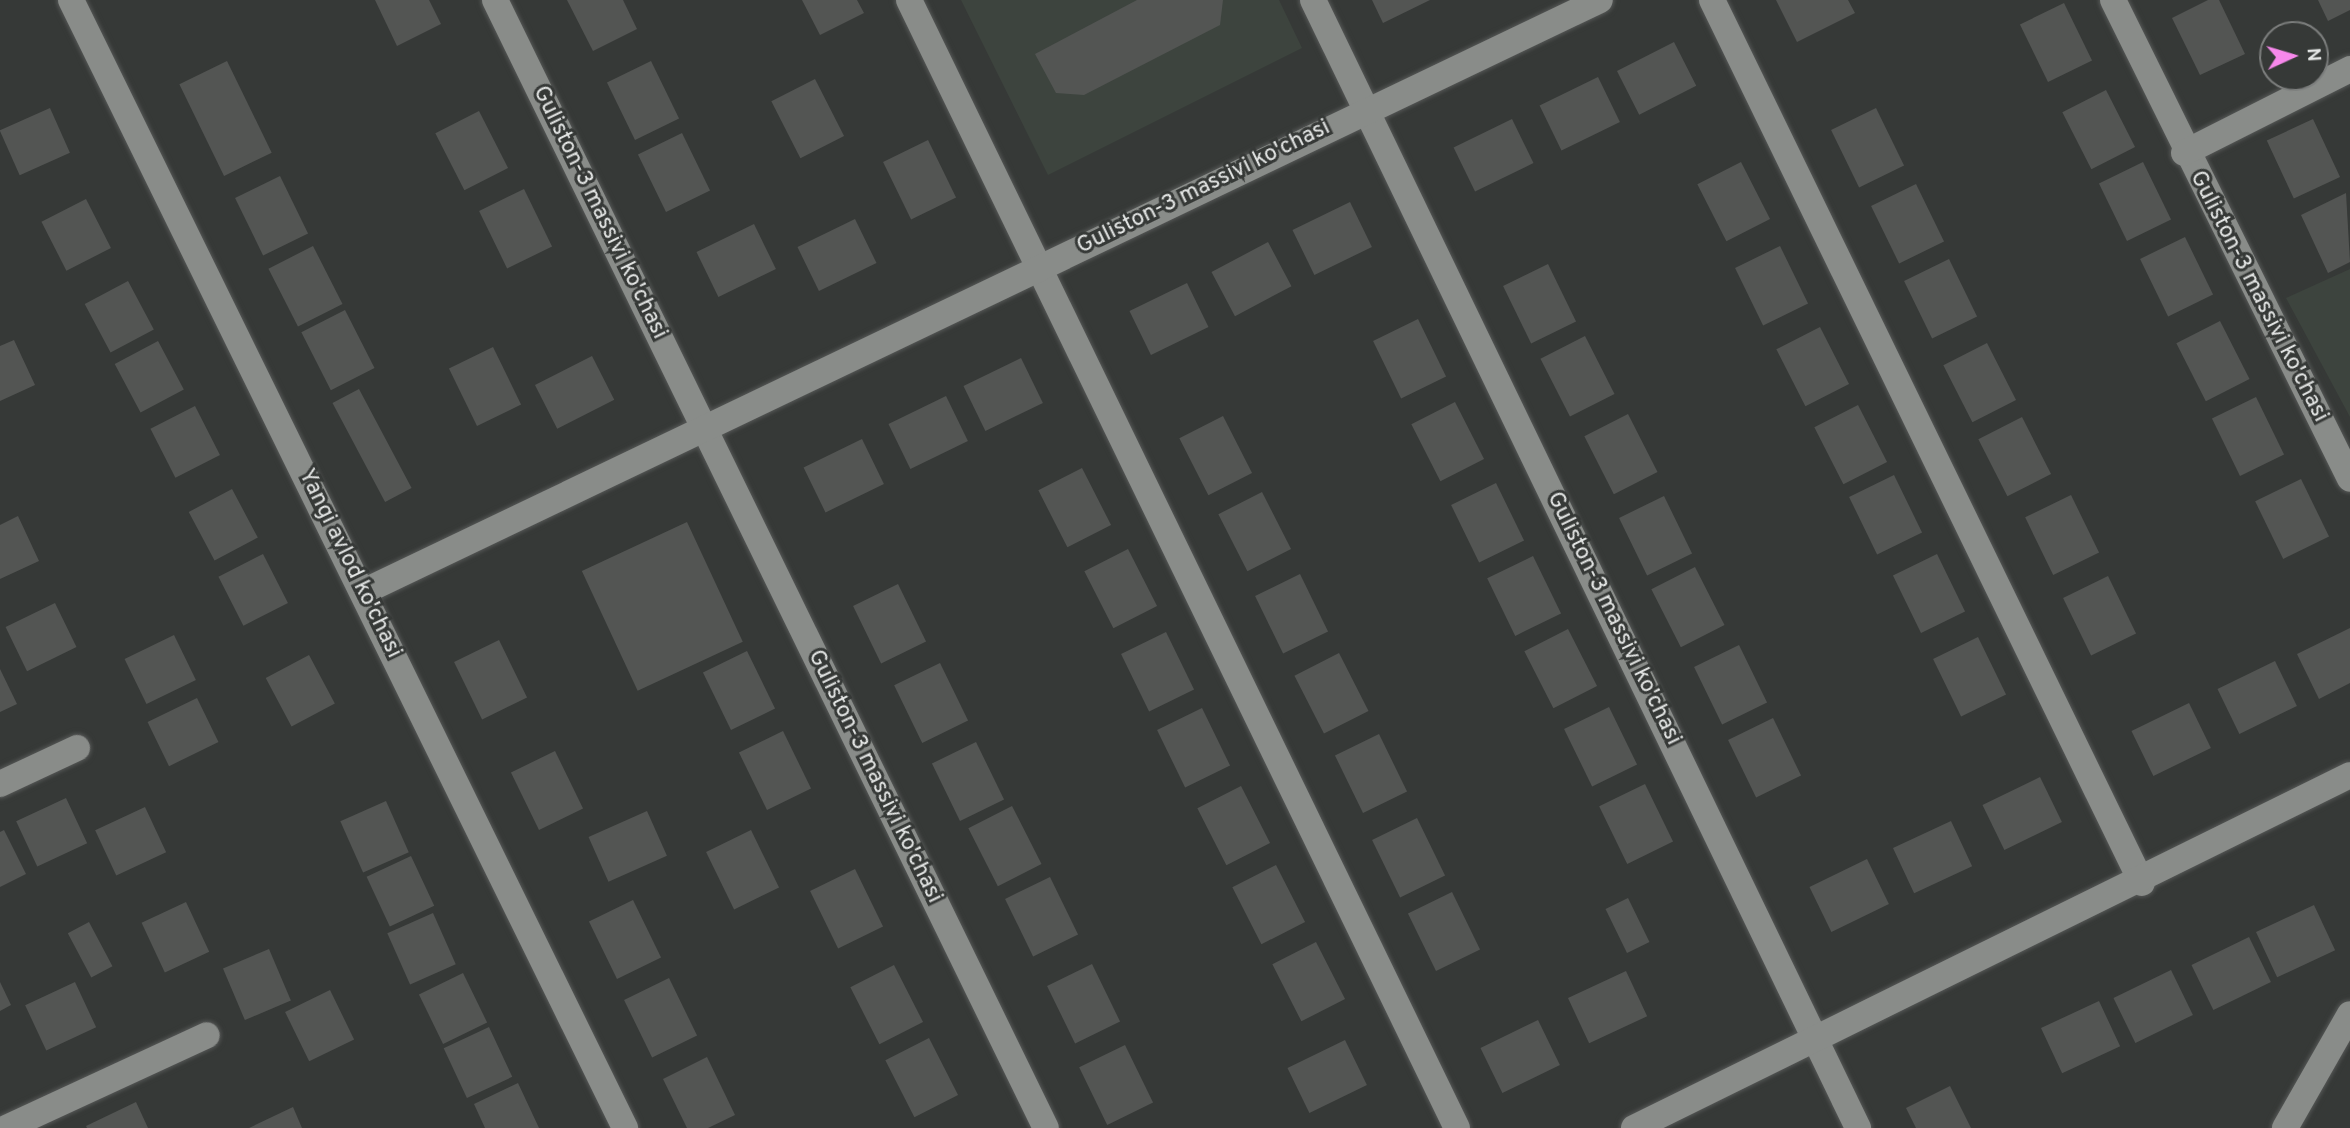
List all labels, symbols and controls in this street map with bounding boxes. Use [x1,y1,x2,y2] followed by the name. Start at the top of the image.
[2259,21,2329,91] north arrow
[2301,47,2325,62] text: N
[526,82,672,344] street label: Guliston-3 massivi ko'chasi
[1073,115,1335,261] street label: Guliston-3 massivi ko'chasi
[2182,167,2334,427] street label: Guliston-3 massivi ko'chasi
[291,465,407,663] street label: Yangi avlod ko'chasi
[1540,488,1686,750] street label: Guliston-3 massivi ko'chasi
[801,646,947,908] street label: Guliston-3 massivi ko'chasi

